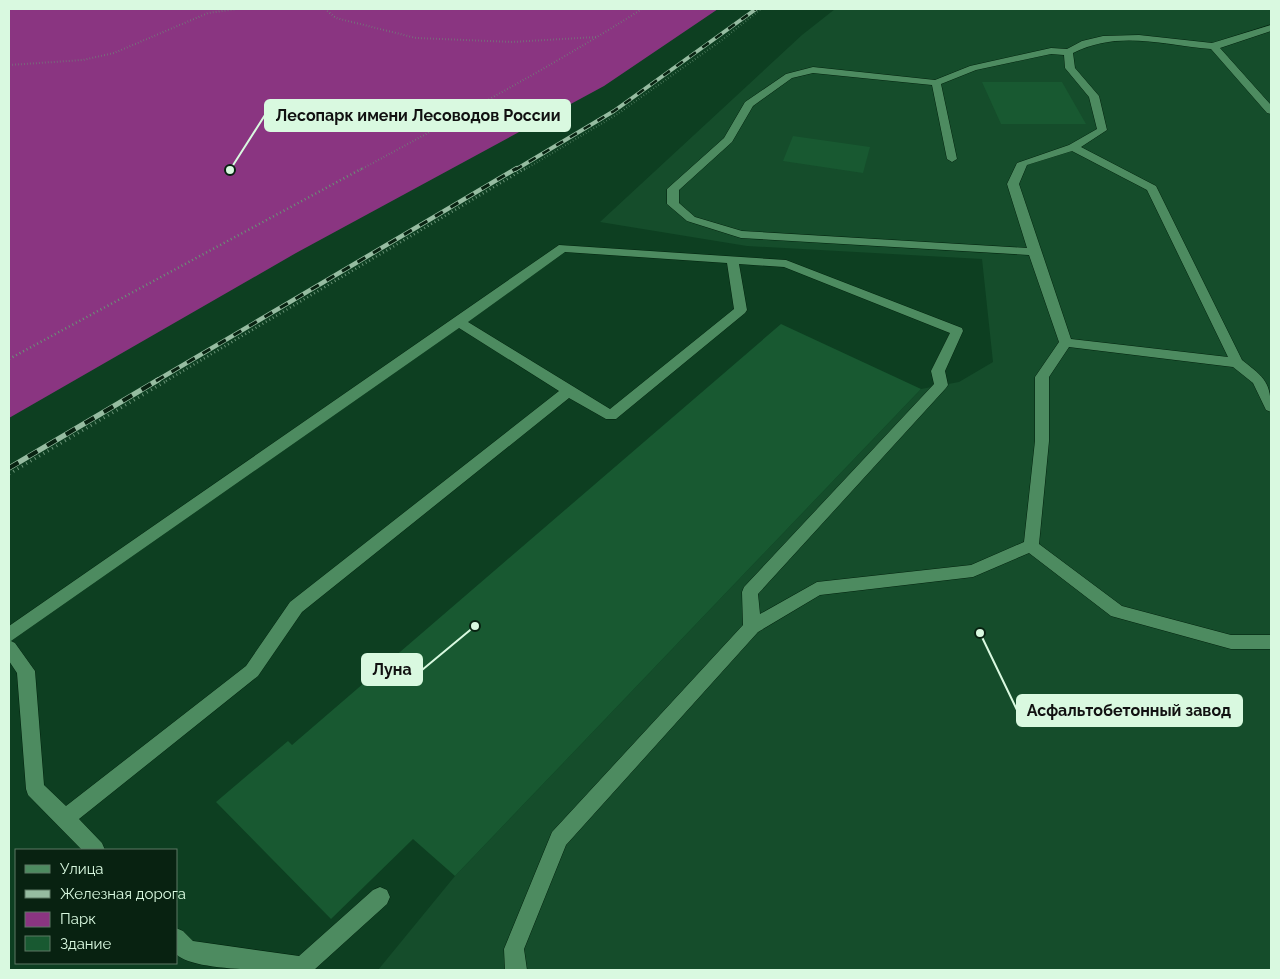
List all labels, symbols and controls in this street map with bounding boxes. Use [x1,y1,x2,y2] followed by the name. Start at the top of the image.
[265,100,570,131] callout: Лесопарк имени Лесоводов России
[276,106,560,125] text: Лесопарк имени Лесоводов России
[362,654,422,685] callout: Луна
[372,660,412,679] text: Луна
[1017,695,1242,726] callout: Асфальтобетонный завод
[1027,701,1231,720] text: Асфальтобетонный завод
[15,849,178,964] legend
[60,860,104,878] text: Улица
[60,885,186,903] text: Железная дорога
[60,910,96,928] text: Парк
[60,935,112,953] text: Здание

